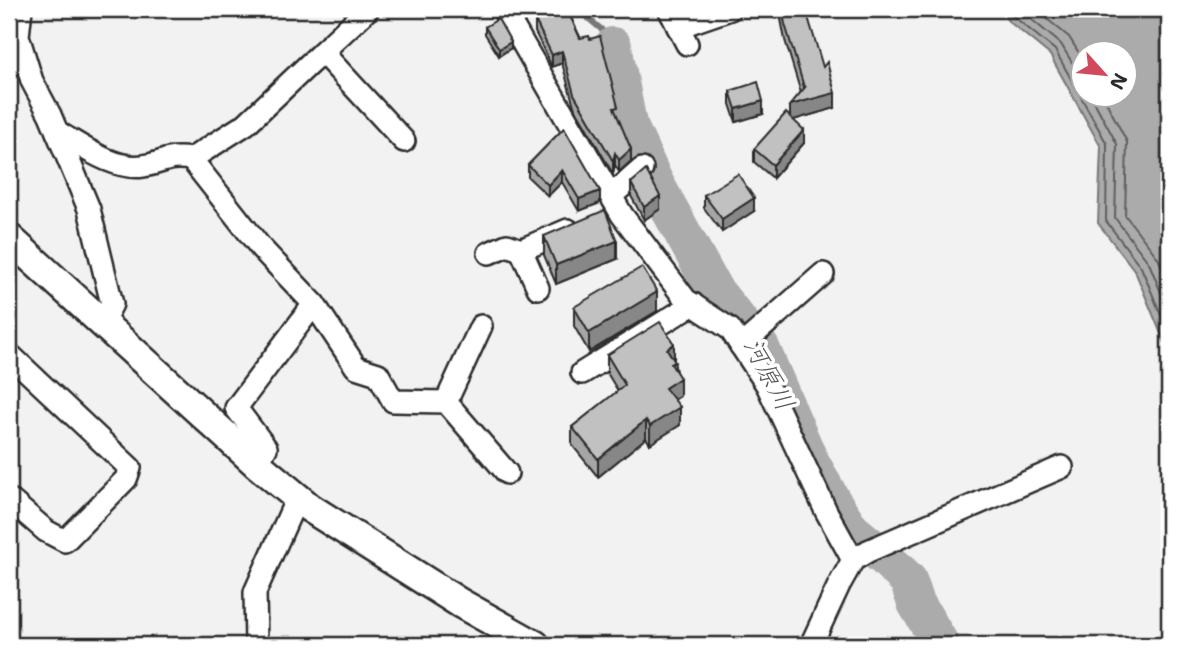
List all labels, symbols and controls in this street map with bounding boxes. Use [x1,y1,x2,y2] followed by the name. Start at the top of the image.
[1070,38,1140,108] north arrow
[1104,69,1133,94] text: N
[736,331,803,416] water label: 河原川

